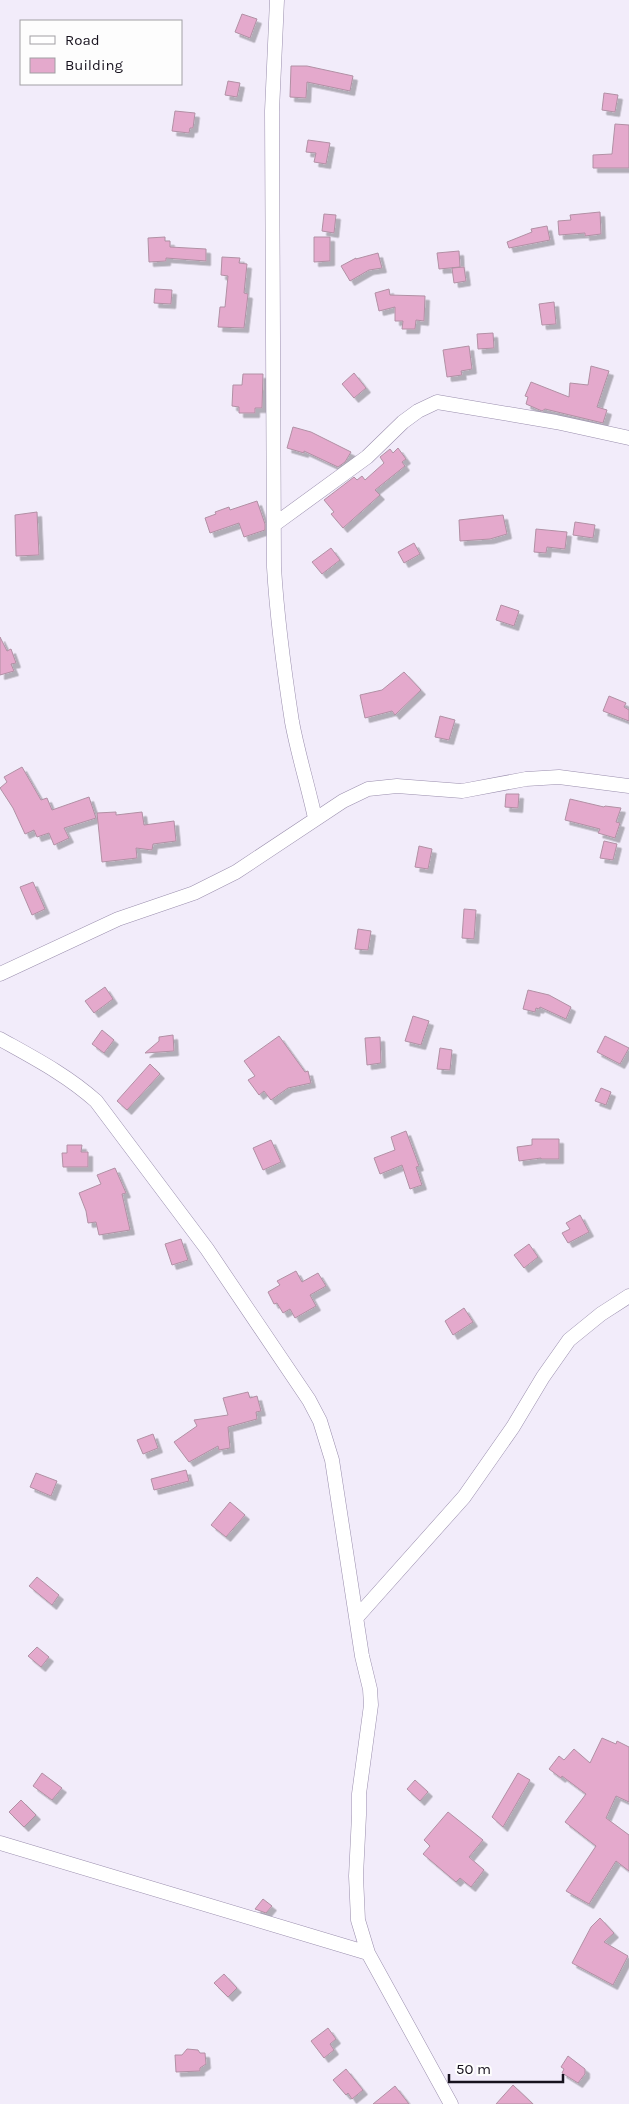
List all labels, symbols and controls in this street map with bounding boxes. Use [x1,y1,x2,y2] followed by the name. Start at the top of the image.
[20,20,182,85] legend
[65,31,100,49] text: Road
[65,56,123,74] text: Building
[449,2052,563,2084] scale bar
[456,2060,491,2078] text: 50 m

